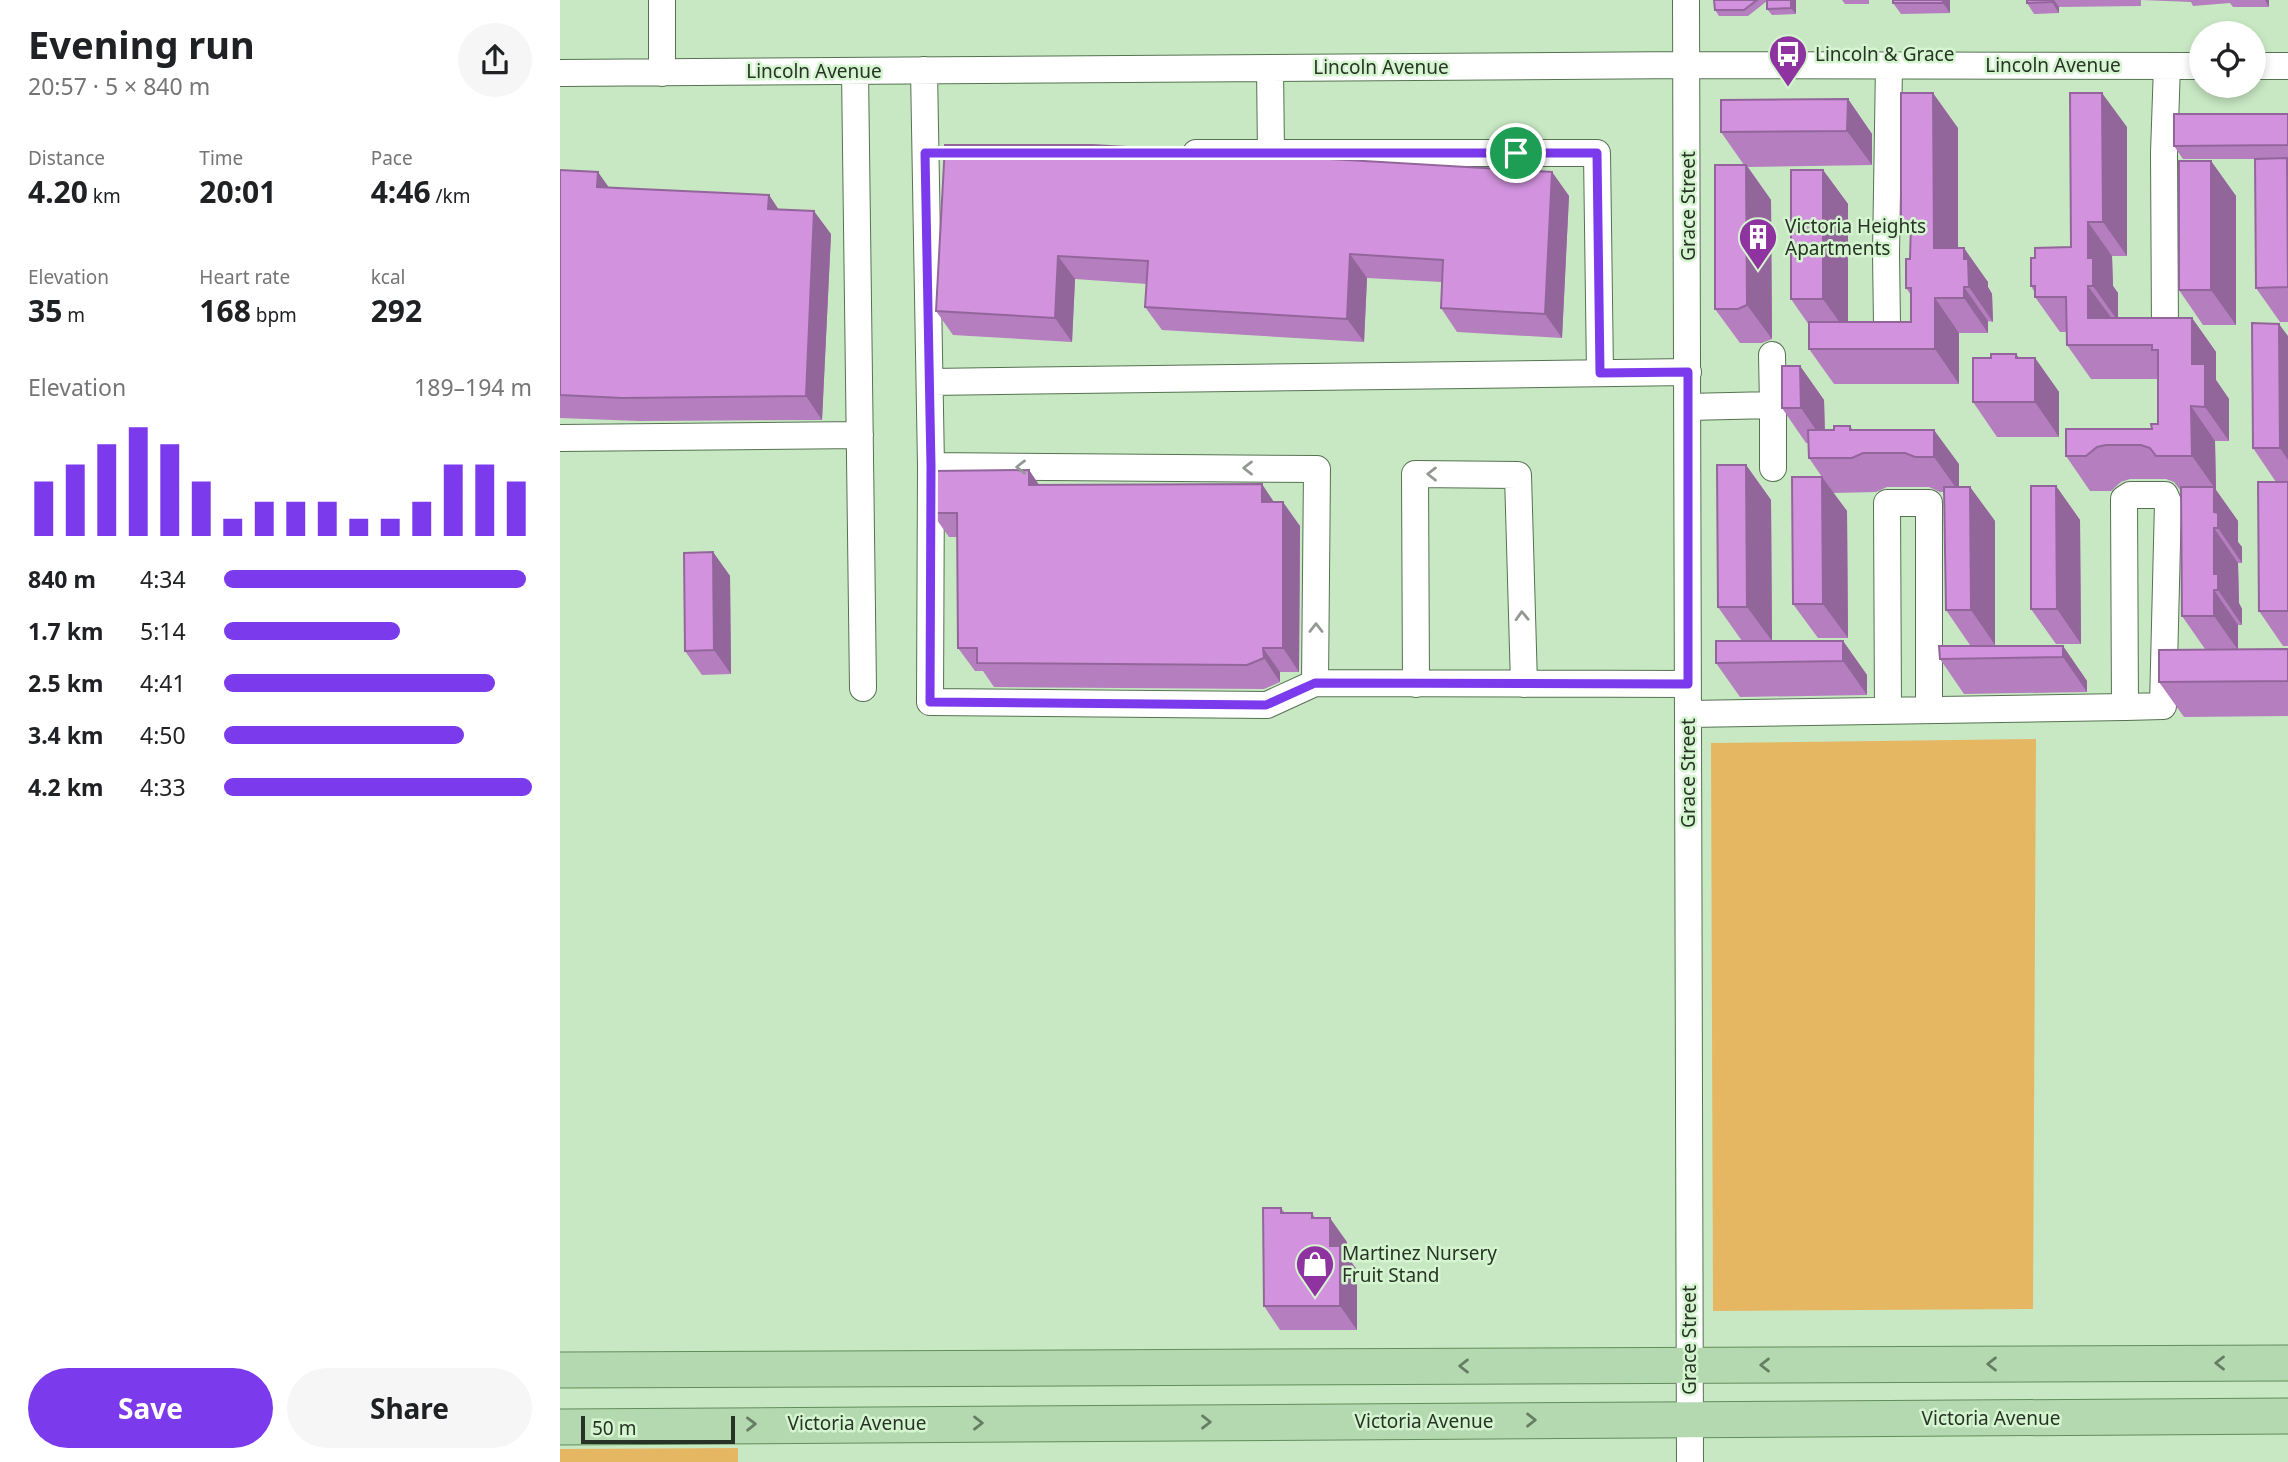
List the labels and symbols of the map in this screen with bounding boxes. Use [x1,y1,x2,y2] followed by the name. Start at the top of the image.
[1767,33,1809,88] bus stop icon: Lincoln & Grace
[1815,41,1954,67] place label: Lincoln & Grace
[1985,52,2121,78] street label: Lincoln Avenue
[1313,54,1449,80] street label: Lincoln Avenue
[746,58,882,84] street label: Lincoln Avenue
[1486,123,1546,183] pin
[1675,151,1701,261] street label: Grace Street
[1785,213,1926,261] place label: Victoria Heights Apartments
[1737,216,1779,271] building icon: Victoria Heights Apartments
[1015,459,1026,474] one-way arrow
[1243,460,1253,476] one-way arrow
[1426,467,1437,482] one-way arrow
[1515,610,1530,621] one-way arrow
[1308,623,1323,634] one-way arrow
[1675,718,1701,828] street label: Grace Street
[1342,1240,1497,1288] place label: Martinez Nursery Fruit Stand
[1294,1243,1336,1298] shop icon: Martinez Nursery Fruit Stand
[1676,1285,1702,1395] street label: Grace Street
[2214,1355,2225,1371] one-way arrow
[1987,1356,1997,1372] one-way arrow
[1759,1357,1770,1373] one-way arrow
[1458,1358,1469,1374] one-way arrow
[1922,1405,2060,1431] street label: Victoria Avenue
[1355,1408,1493,1434] street label: Victoria Avenue
[788,1410,926,1436] street label: Victoria Avenue
[1526,1412,1537,1428] one-way arrow
[581,1413,735,1445] scale bar
[1201,1414,1211,1430] one-way arrow
[973,1415,984,1431] one-way arrow
[745,1417,756,1432] one-way arrow

